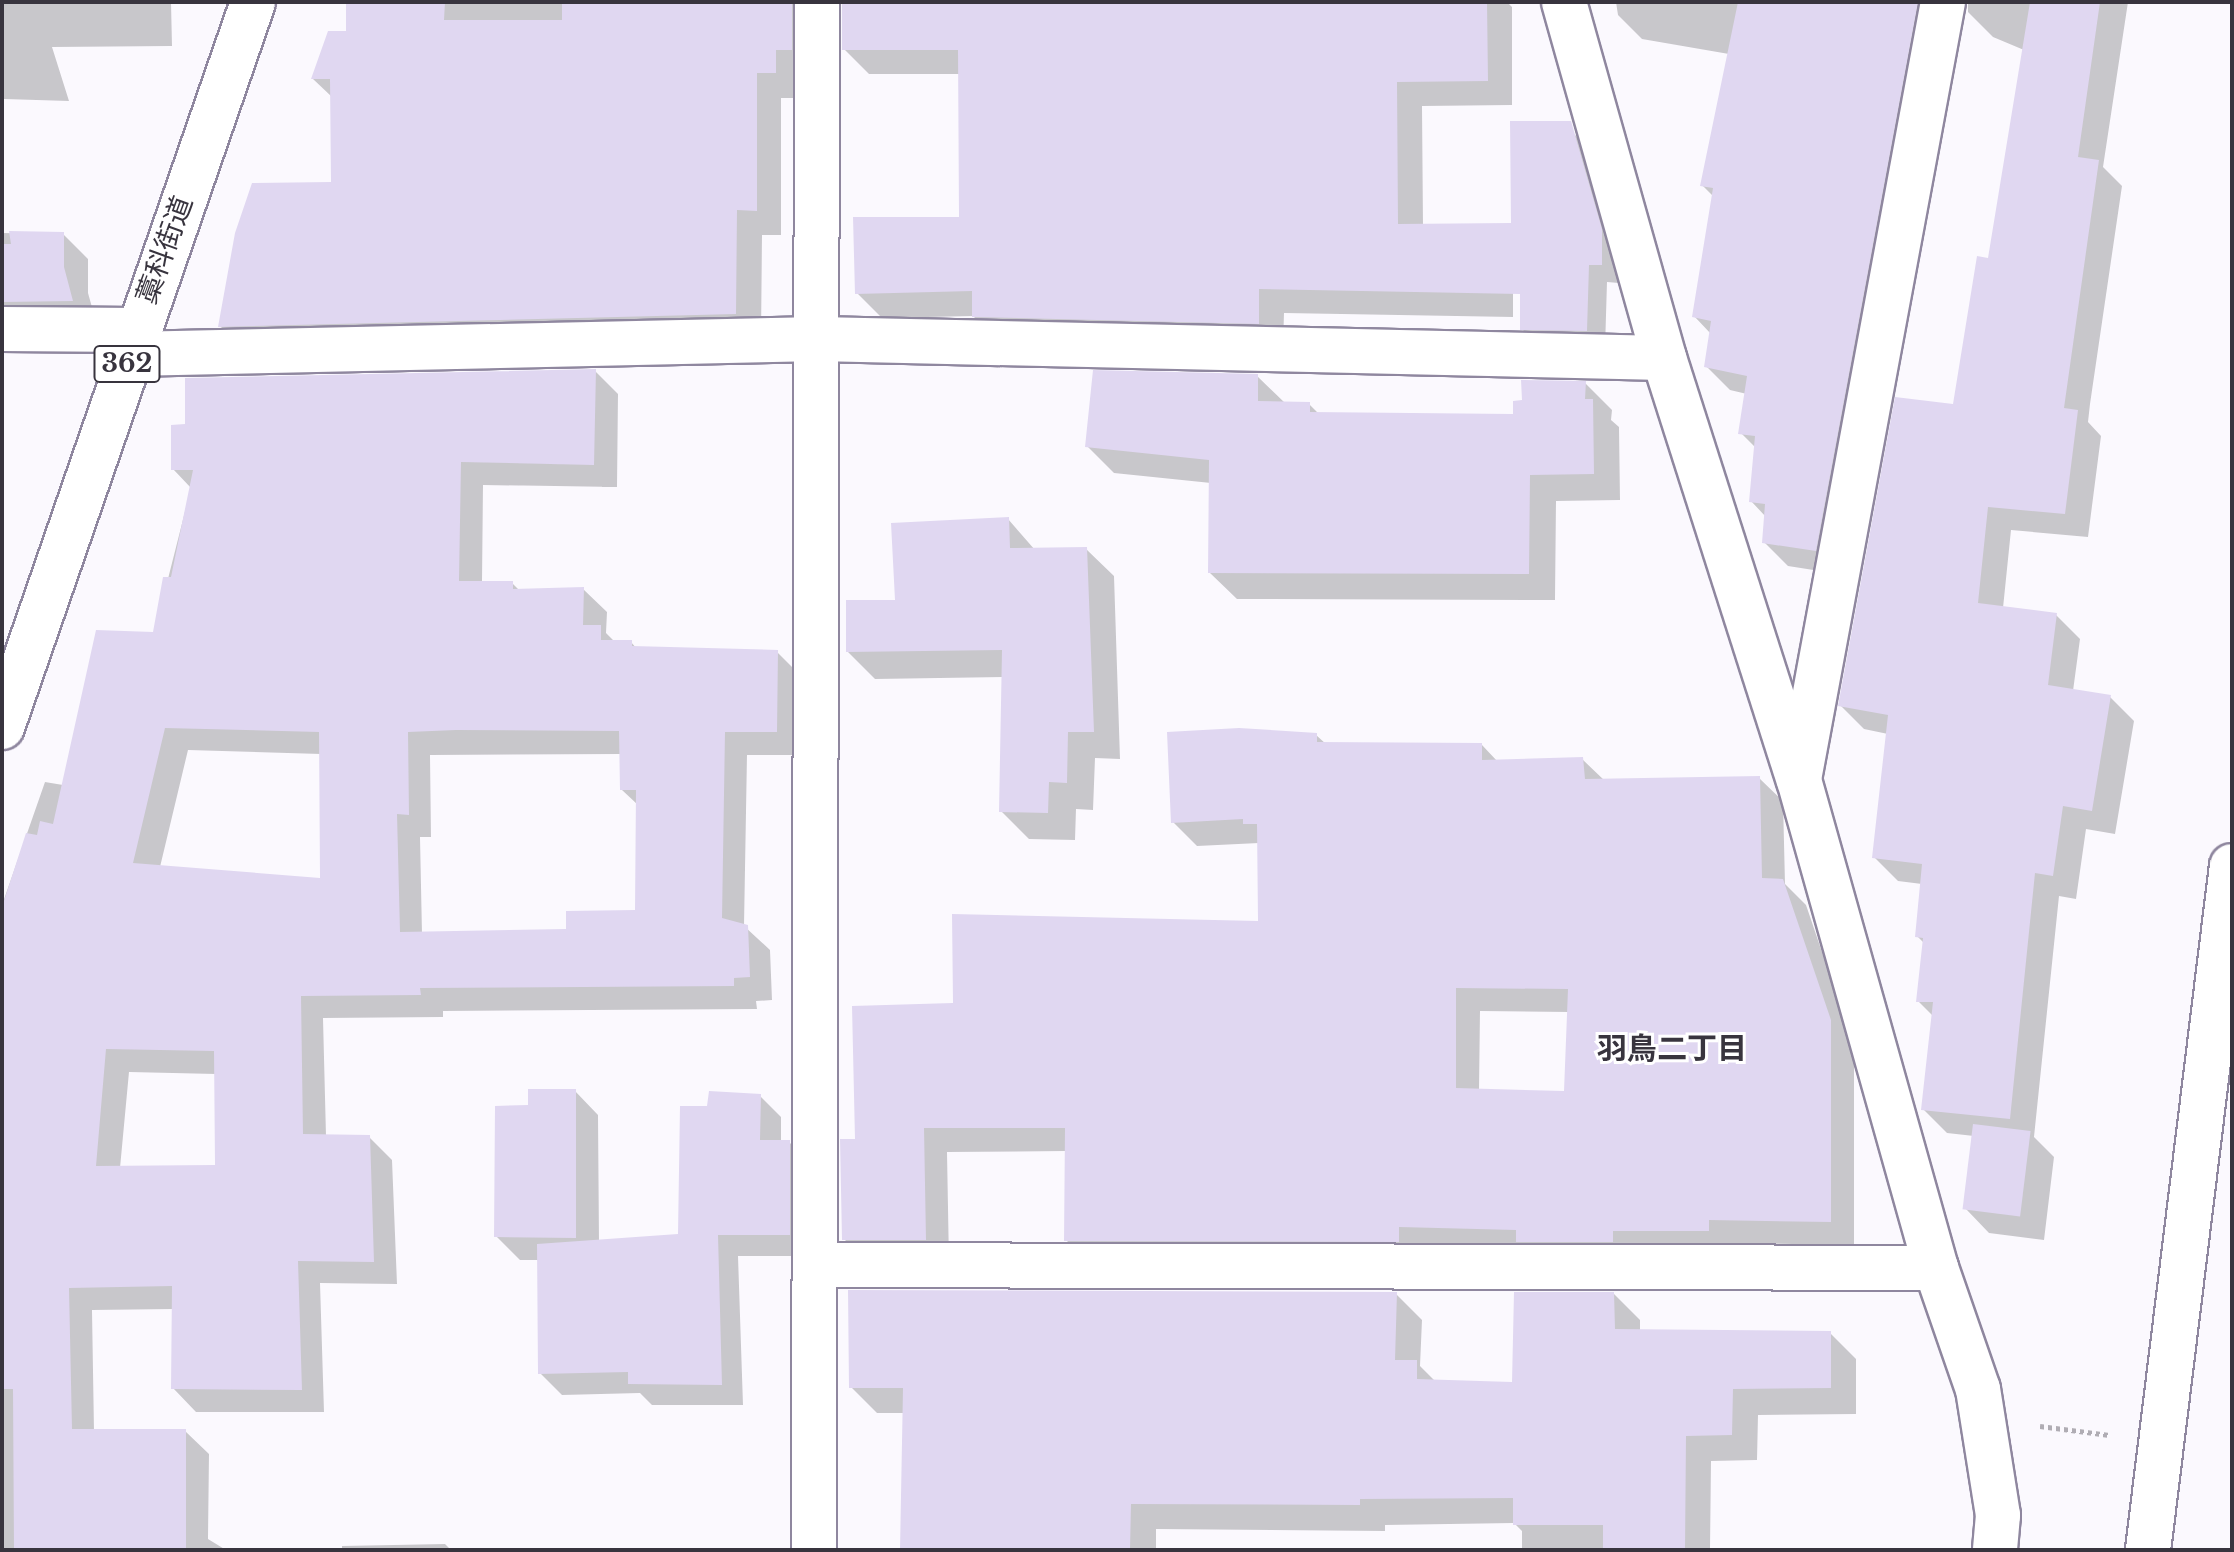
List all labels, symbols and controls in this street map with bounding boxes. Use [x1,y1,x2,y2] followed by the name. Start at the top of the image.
[130,192,200,308] street label: 藁科街道
[93,342,161,386] road number: 362
[1597,1031,1747,1067] district label: 羽鳥二丁目

